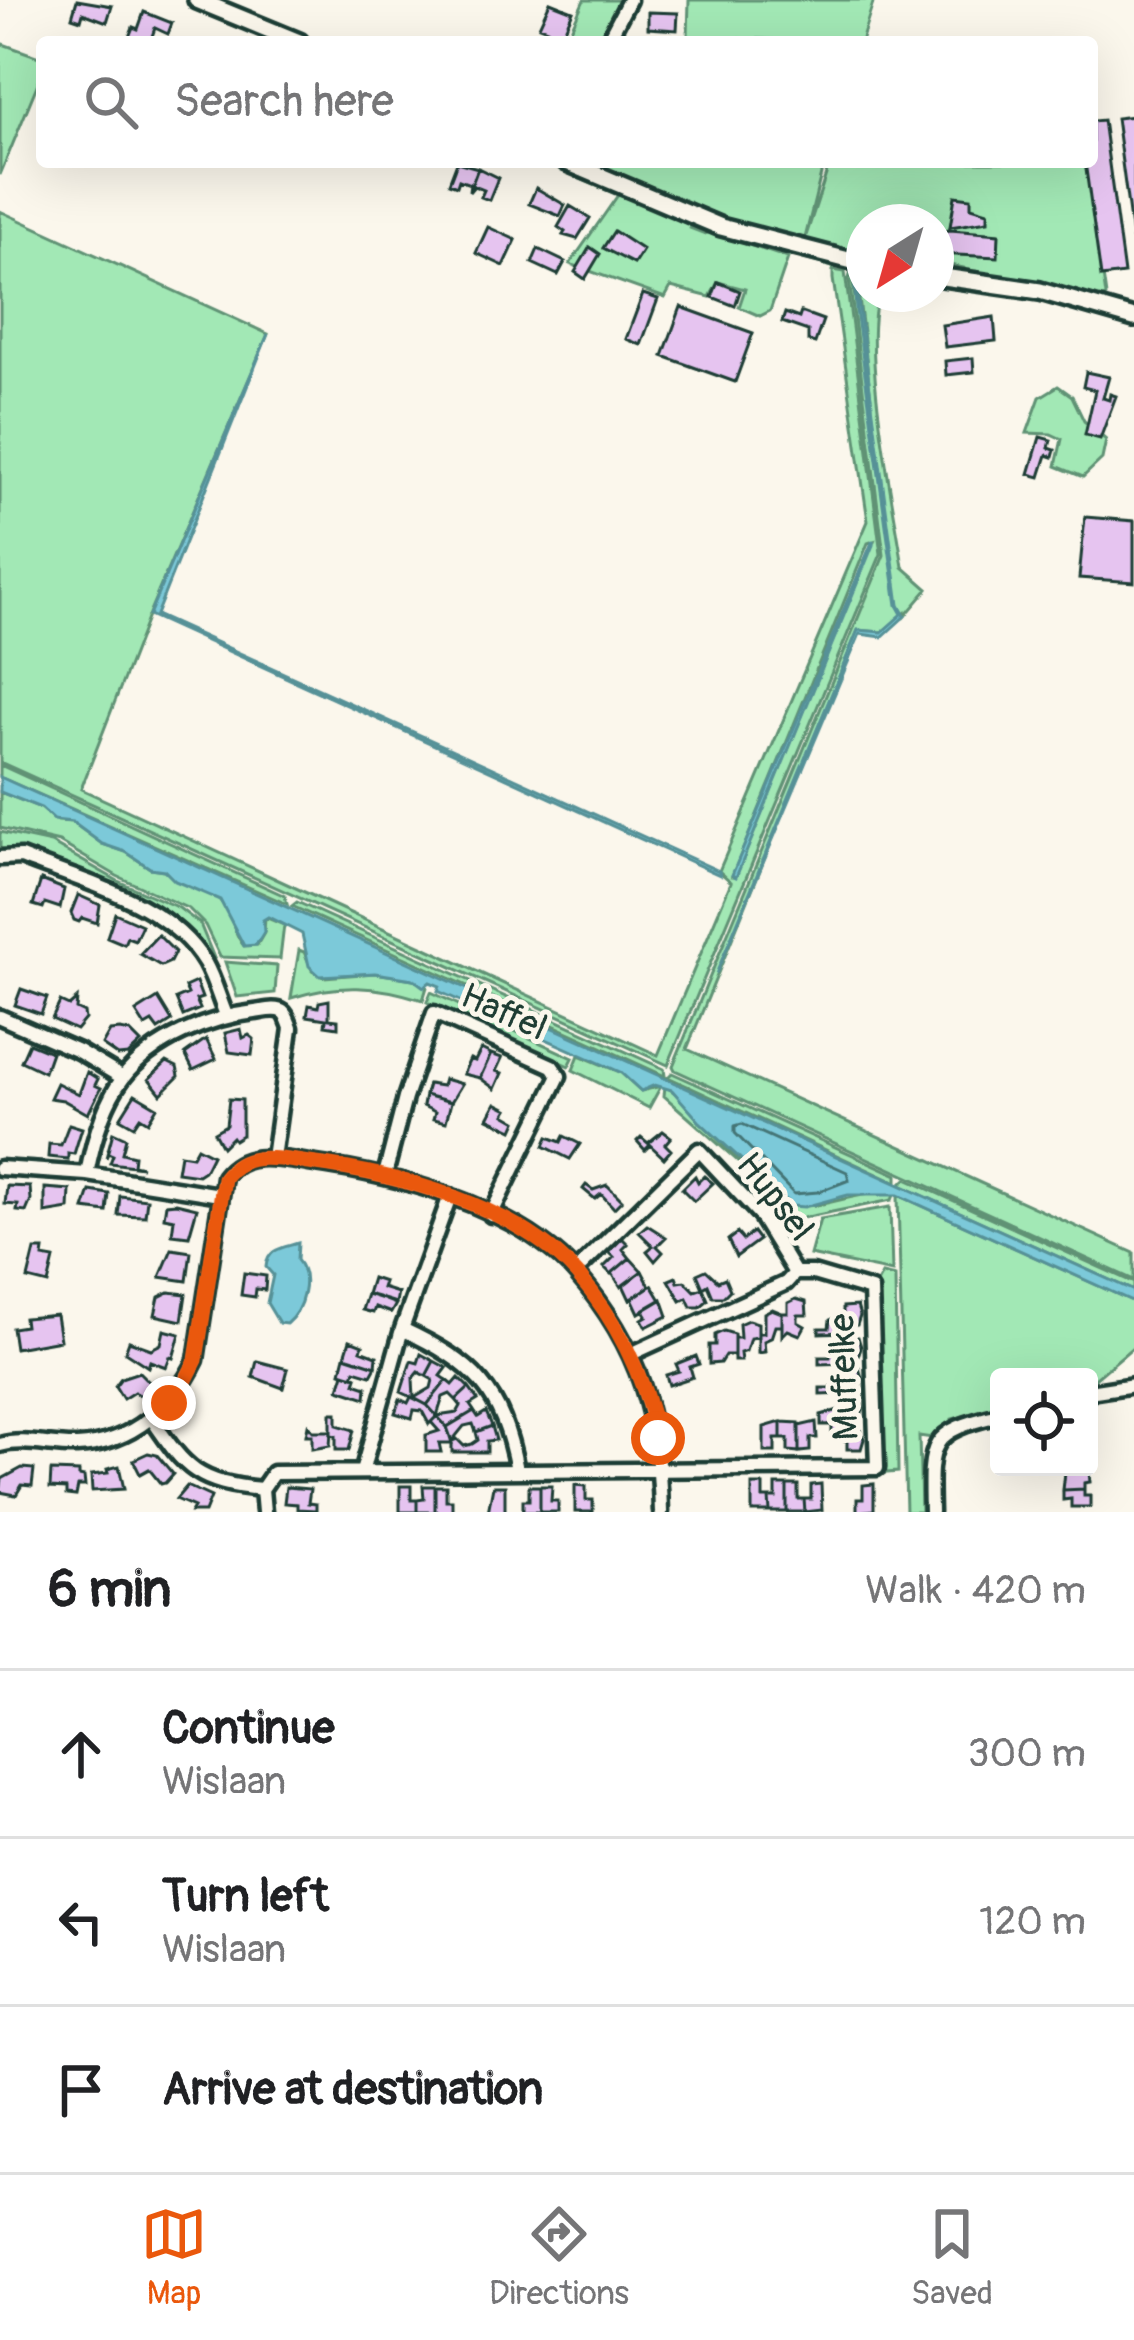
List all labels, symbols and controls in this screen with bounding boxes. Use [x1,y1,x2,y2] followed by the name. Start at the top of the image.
[36,36,1098,168] search box
[78,69,144,135] icon: search
[174,74,394,130] text: Search here
[846,204,954,312] north arrow
[454,973,554,1051] street label: Haffel
[726,1144,824,1250] street label: Hupsel
[819,1313,869,1441] street label: Muffelke
[990,1368,1098,1476] map controls
[990,1368,1098,1476] button: locate
[142,1376,196,1430] route end
[631,1411,685,1465] route start
[48,1558,171,1622] text: 6 min
[865,1566,1086,1615] text: Walk · 420 m
[162,1701,335,1757] text: Continue
[48,1721,114,1787] icon: ahead
[968,1729,1086,1778] text: 300 m
[162,1757,286,1806] text: Wislaan
[162,1869,329,1925] text: Turn left
[48,1889,114,1955] icon: left
[979,1897,1086,1946] text: 120 m
[162,1925,286,1974] text: Wislaan
[48,2057,114,2123] icon: arrive
[162,2062,543,2118] text: Arrive at destination
[141,2201,207,2314] tab: Map
[489,2201,629,2314] tab: Directions
[911,2201,993,2314] tab: Saved

